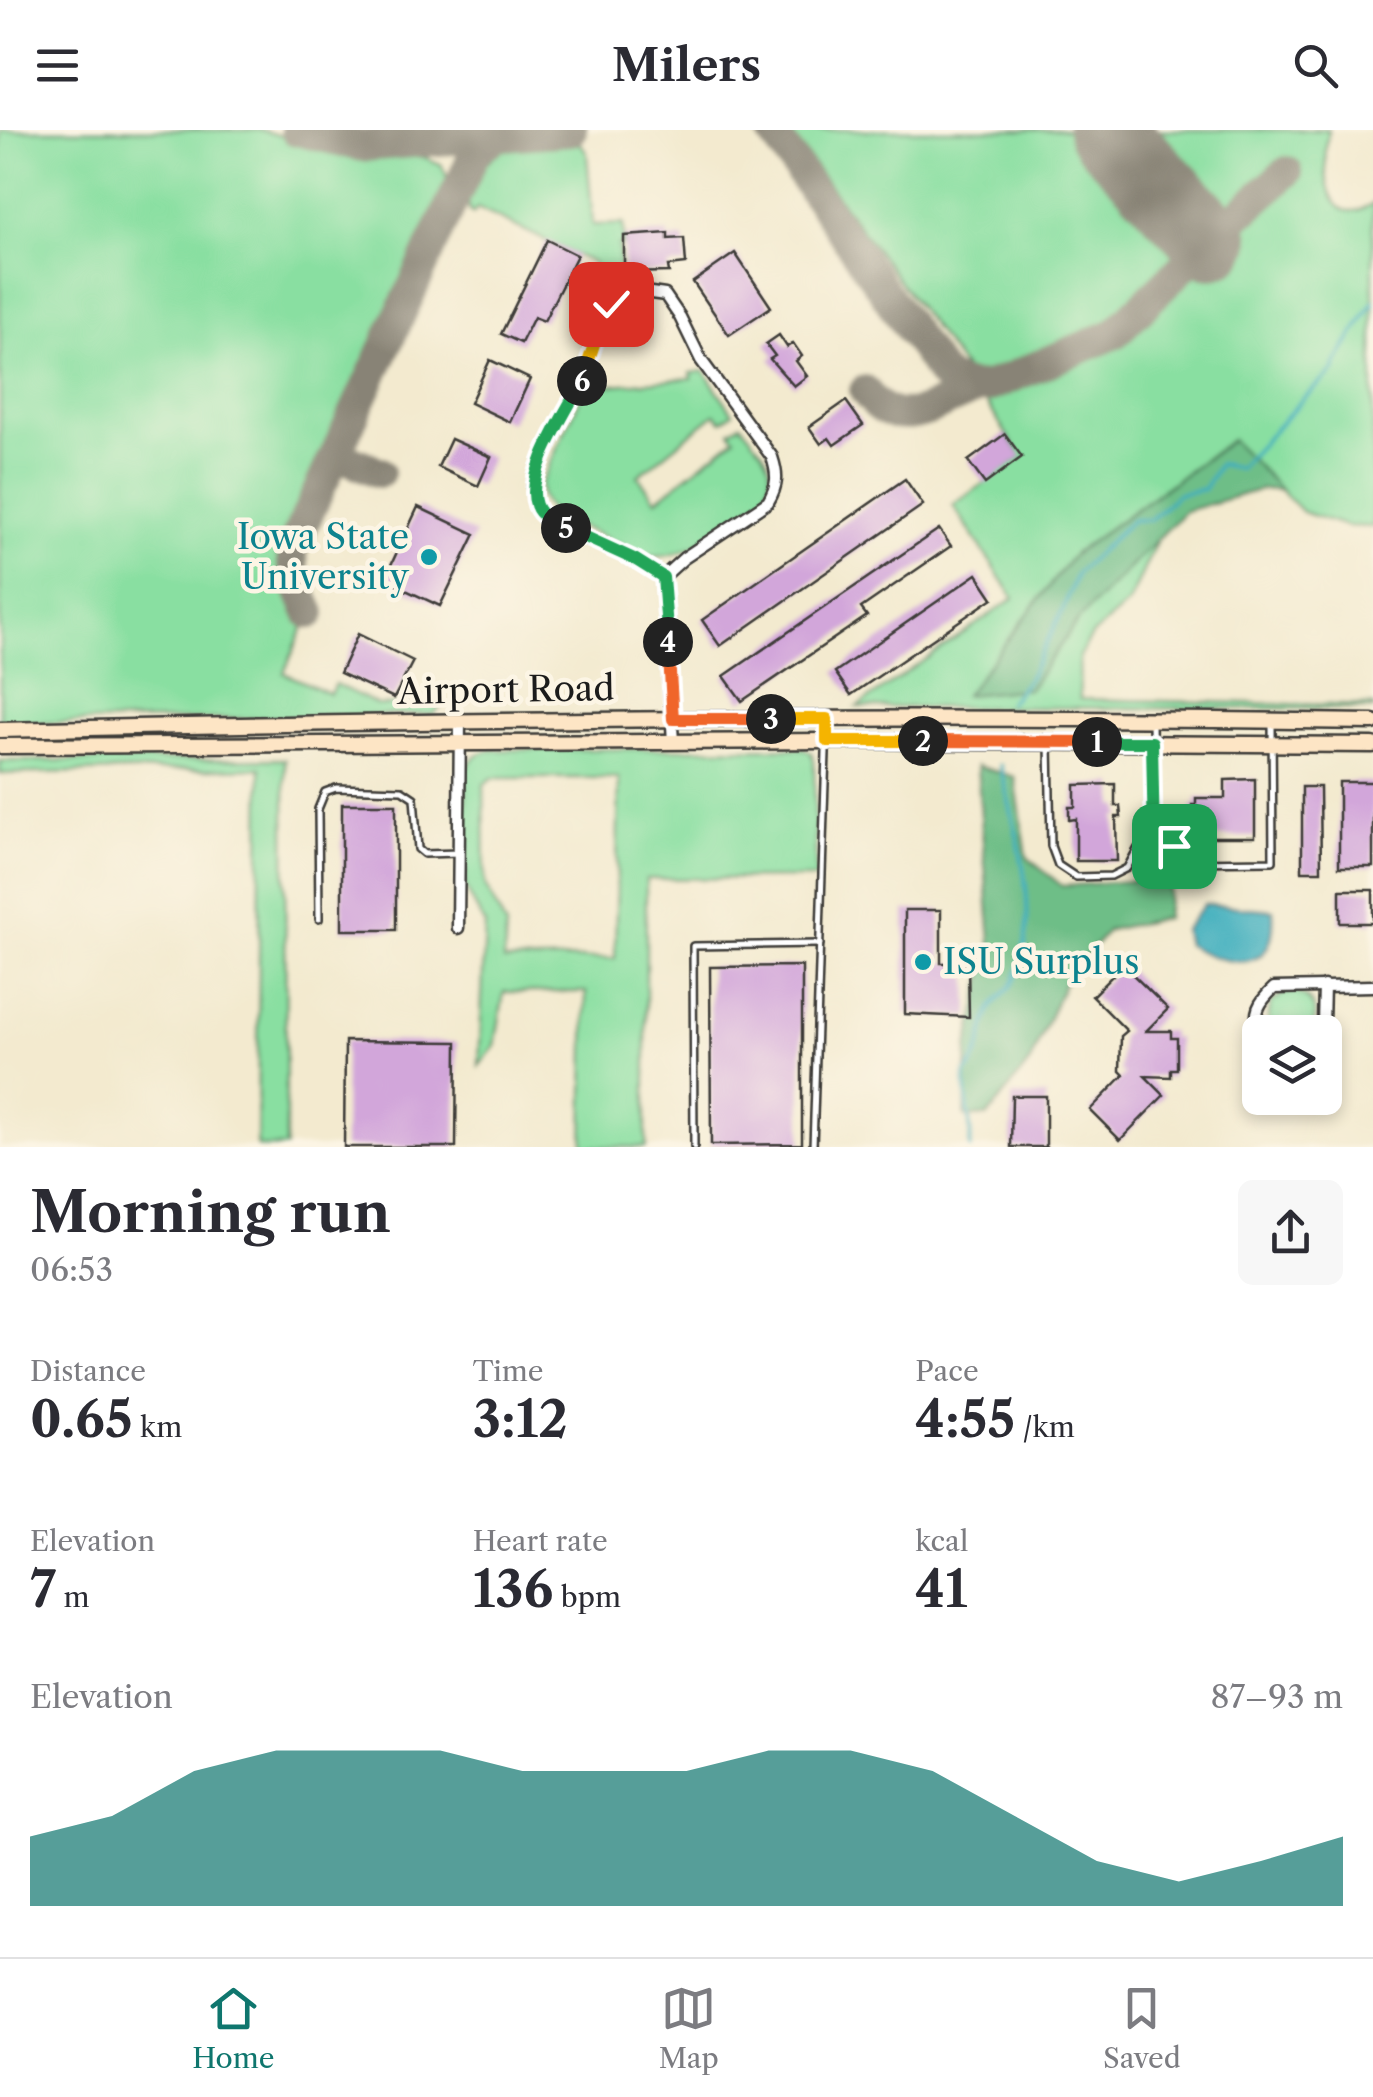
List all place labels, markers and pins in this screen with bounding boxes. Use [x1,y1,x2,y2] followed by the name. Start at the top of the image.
[569,262,654,347] pin
[557,356,607,406] pin: 6
[541,503,591,553] pin: 5
[237,515,409,598] place label: Iowa State University
[418,546,440,568] marker: Iowa State University
[643,617,693,667] pin: 4
[746,694,796,744] pin: 3
[898,716,948,766] pin: 2
[1072,717,1122,767] pin: 1
[1132,804,1217,889] pin
[943,940,1140,983] place label: ISU Surplus
[912,951,934,973] marker: ISU Surplus

